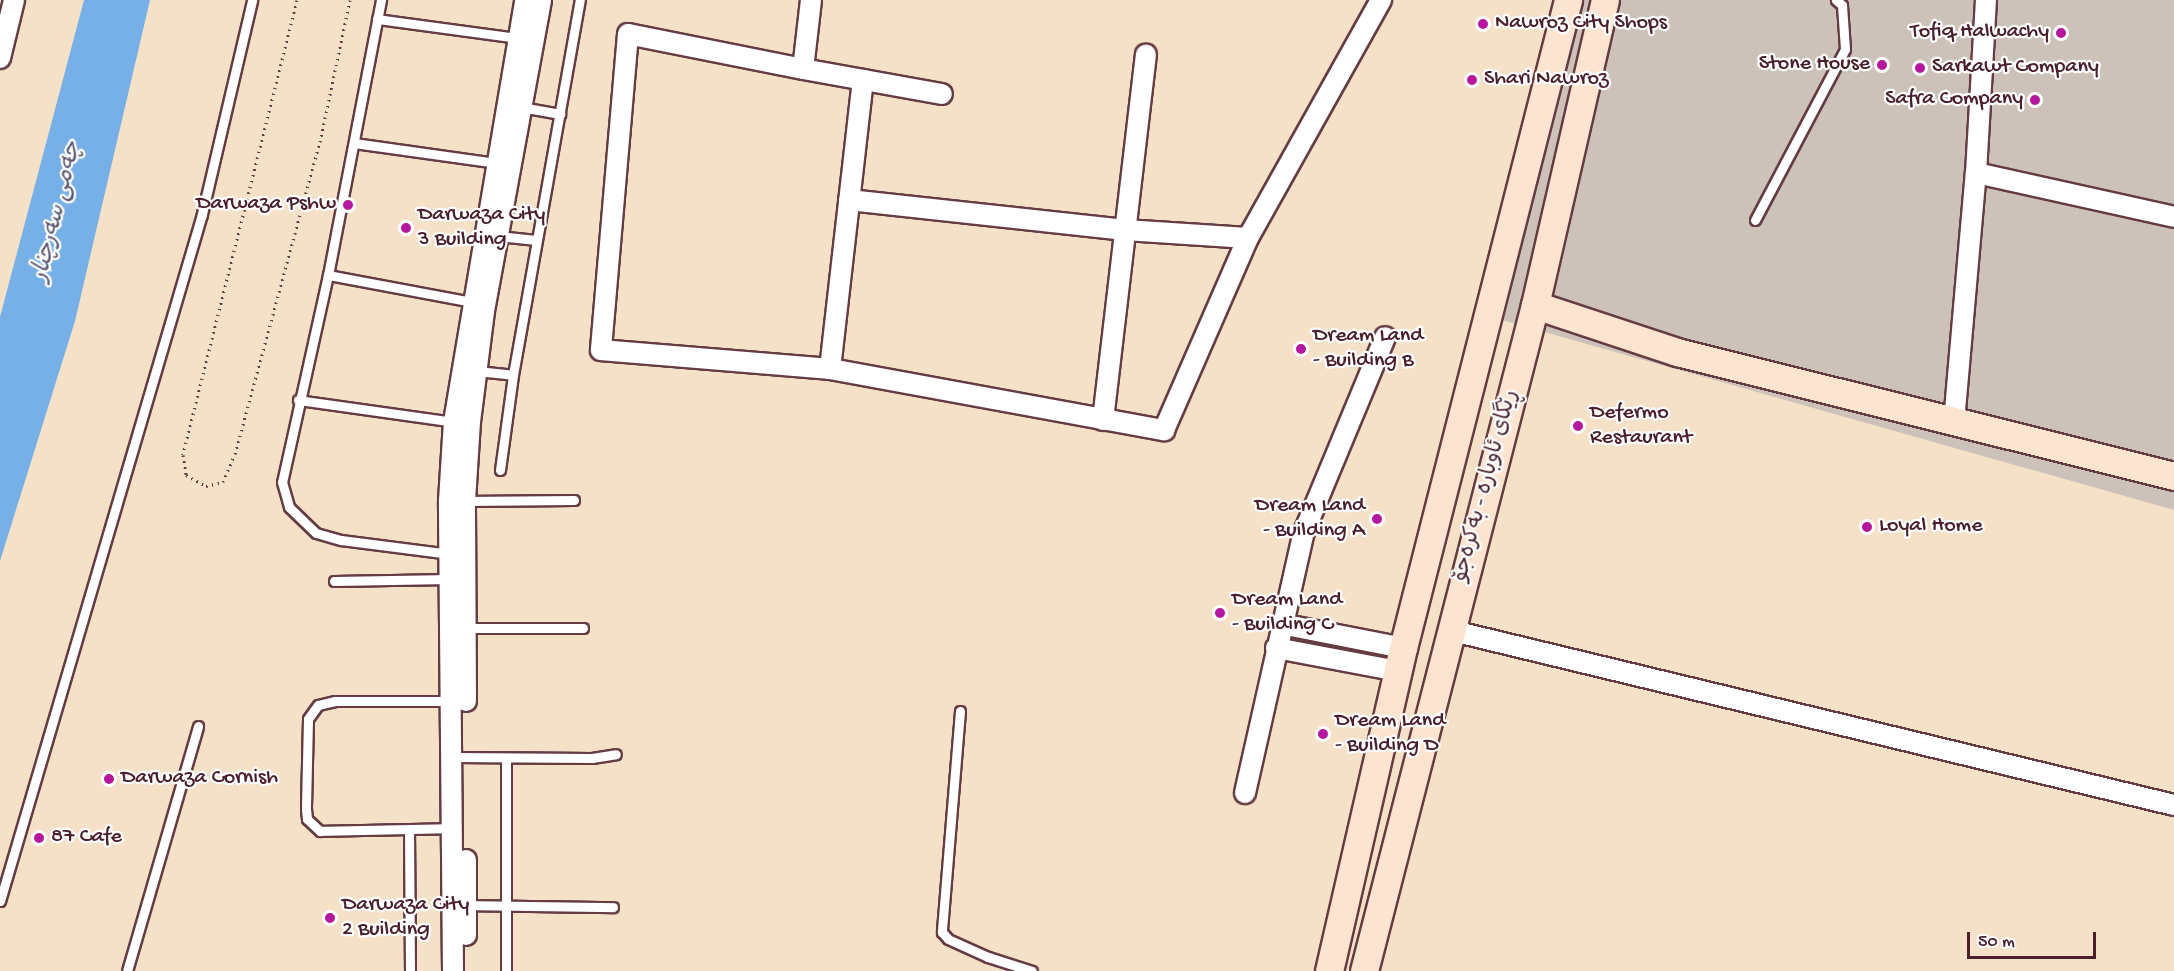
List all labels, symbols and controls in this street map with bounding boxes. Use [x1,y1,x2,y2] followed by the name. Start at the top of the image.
[1495,11,1667,37] place label: Nawroz City Shops
[1476,17,1490,31] marker: Nawroz City Shops
[1910,20,2049,46] place label: Tofiq Halwachy
[2054,26,2068,40] marker: Tofiq Halwachy
[1759,52,1870,78] place label: Stone House
[1932,55,2099,81] place label: Sarkawt Company
[1875,58,1889,72] marker: Stone House
[1913,61,1927,75] marker: Sarkawt Company
[1484,67,1609,93] place label: Shari Nawroz
[1465,73,1479,87] marker: Shari Nawroz
[1885,87,2023,113] place label: Safra Company
[2028,93,2042,107] marker: Safra Company
[27,139,89,285] water label: چەمی سەرچنار
[196,192,336,218] place label: Darwaza Pshw
[341,198,355,212] marker: Darwaza Pshw
[418,202,545,254] place label: Darwaza City 3 Building
[399,221,413,235] marker: Darwaza City 3 Building
[1313,323,1423,374] place label: Dream Land - Building B
[1294,342,1308,356] marker: Dream Land - Building B
[1449,387,1525,585] street label: ڕێگای ئاوبارە - بەکرەجۆ
[1590,400,1692,452] place label: Defermo Restaurant
[1571,419,1585,433] marker: Defermo Restaurant
[1255,493,1365,544] place label: Dream Land - Building A
[1370,512,1384,526] marker: Dream Land - Building A
[1879,514,1983,540] place label: Loyal Home
[1860,520,1874,534] marker: Loyal Home
[1232,587,1342,638] place label: Dream Land - Building C
[1213,606,1227,620] marker: Dream Land - Building C
[1335,708,1445,760] place label: Dream Land - Building D
[1316,727,1330,741] marker: Dream Land - Building D
[121,766,278,792] place label: Darwaza Cornish
[102,772,116,786] marker: Darwaza Cornish
[51,825,122,851] place label: 87 Cafe
[32,831,46,845] marker: 87 Cafe
[342,892,469,944] place label: Darwaza City 2 Building
[323,911,337,925] marker: Darwaza City 2 Building
[1970,920,2099,958] scale bar
[1978,932,2015,953] text: 50 m

